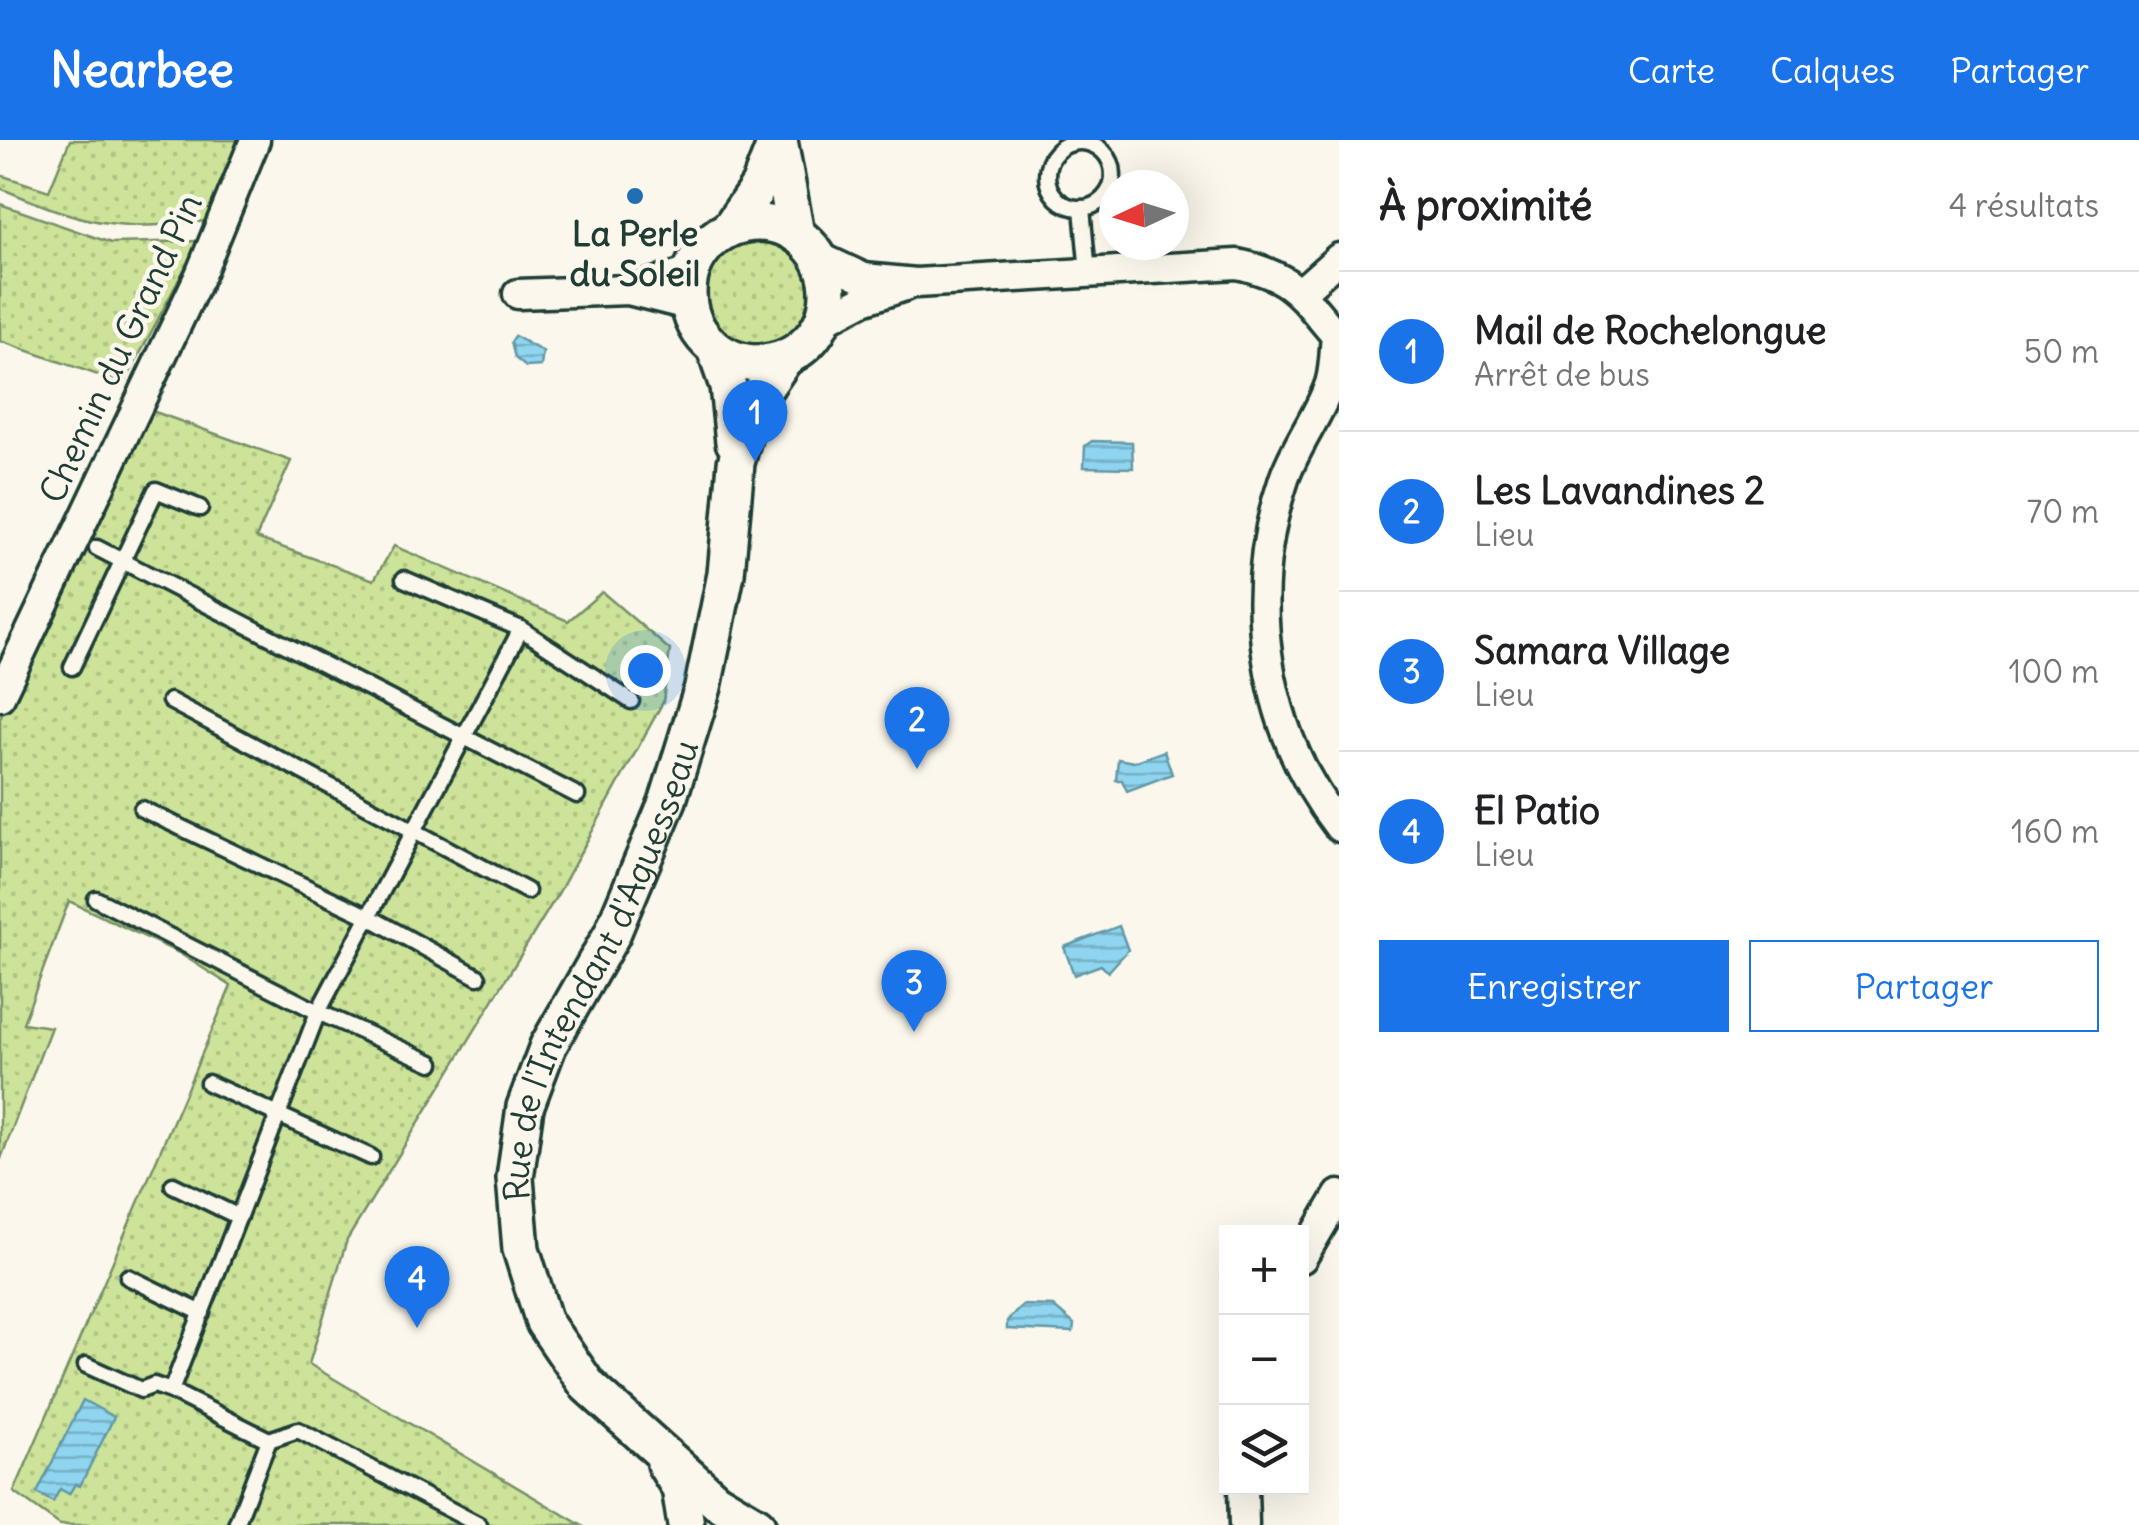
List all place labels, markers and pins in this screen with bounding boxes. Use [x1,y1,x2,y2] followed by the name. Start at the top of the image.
[624,185,646,207] marker: La Perle du Soleil
[570,211,700,295] place label: La Perle du Soleil
[722,380,788,462] pin: 1
[884,686,950,769] pin: 2
[882,950,946,1032] pin: 3
[384,1246,450,1328] pin: 4

